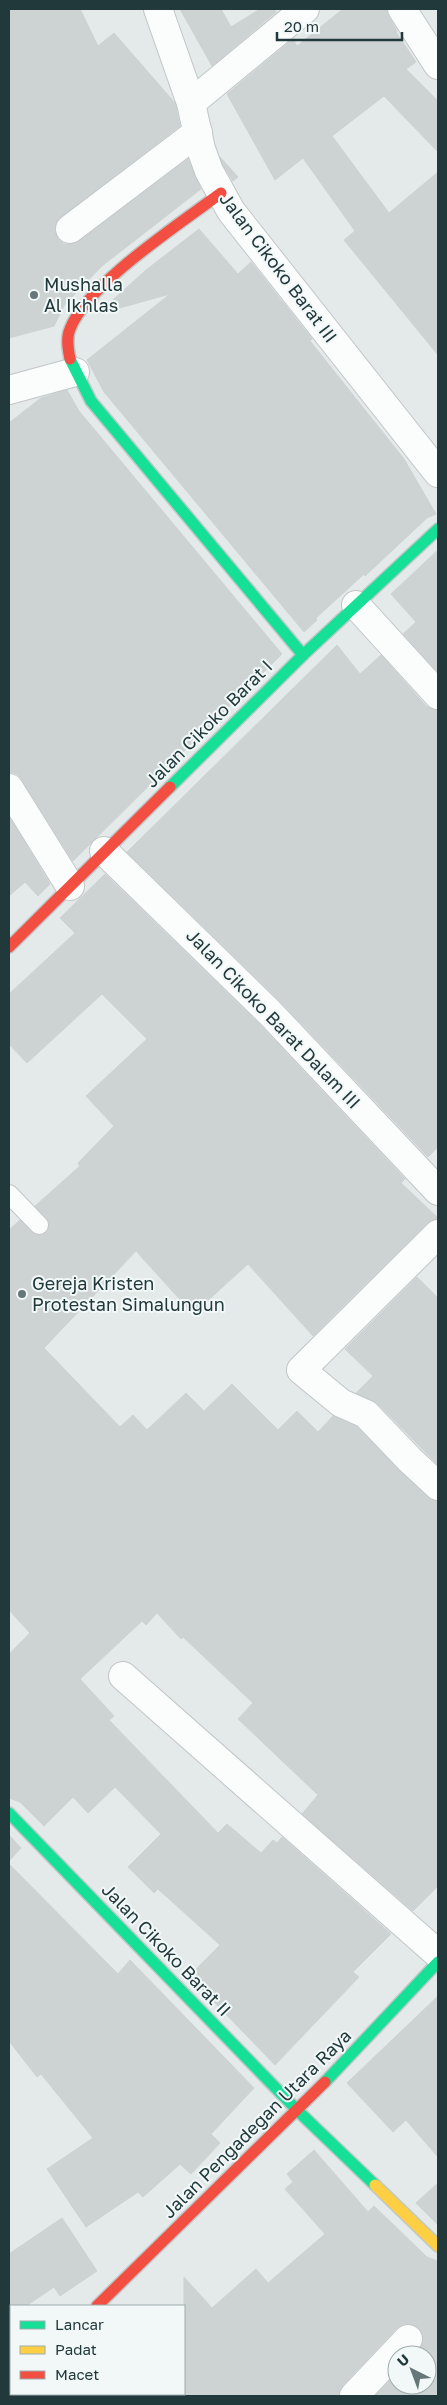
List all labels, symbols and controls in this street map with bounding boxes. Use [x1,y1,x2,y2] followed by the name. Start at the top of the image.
[277,10,402,42] scale bar
[284,17,319,35] text: 20 m
[215,188,342,347] street label: Jalan Cikoko Barat III
[44,273,123,316] place label: Mushalla Al Ikhlas
[28,289,40,301] marker: Mushalla Al Ikhlas
[140,655,276,791] street label: Jalan Cikoko Barat I
[182,924,365,1113] street label: Jalan Cikoko Barat Dalam III
[32,1272,225,1315] place label: Gereja Kristen Protestan Simalungun
[16,1288,28,1300] marker: Gereja Kristen Protestan Simalungun
[97,1878,236,2020] street label: Jalan Cikoko Barat II
[157,2024,355,2222] street label: Jalan Pengadegan Utara Raya
[10,2305,185,2395] legend
[55,2315,104,2333] text: Lancar
[55,2340,97,2358] text: Padat
[387,2345,437,2395] north arrow
[393,2350,412,2370] text: U
[55,2365,99,2383] text: Macet

